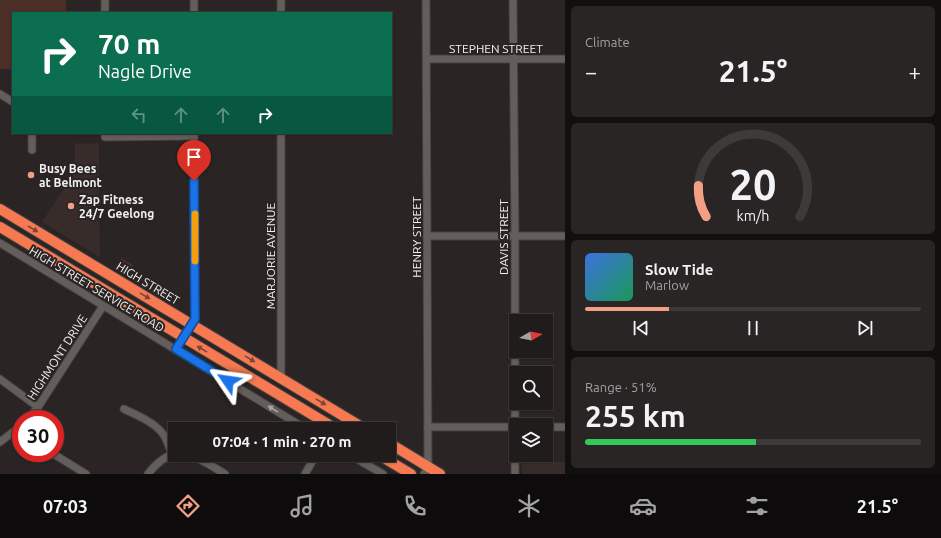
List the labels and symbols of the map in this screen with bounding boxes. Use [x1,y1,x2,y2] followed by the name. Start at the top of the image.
[449,42,543,55] street label: STEPHEN STREET
[177,140,211,181] pin
[39,162,102,189] place label: Busy Bees at Belmont
[26,170,36,180] marker: Busy Bees at Belmont
[79,193,154,220] place label: Zap Fitness 24/7 Geelong
[410,196,423,278] street label: HENRY STREET
[497,199,510,275] street label: DAVIS STREET
[66,201,76,211] marker: Zap Fitness 24/7 Geelong
[264,203,277,309] street label: MARJORIE AVENUE
[27,225,39,232] one-way arrow
[27,244,167,334] street label: HIGH STREET SERVICE ROAD
[114,259,182,307] street label: HIGH STREET
[139,292,151,299] one-way arrow
[25,312,90,402] street label: HIGHMONT DRIVE
[509,314,553,358] north arrow
[196,345,208,352] one-way arrow
[245,355,255,363] one-way arrow
[207,360,249,402] position arrow
[315,399,327,406] one-way arrow
[267,405,279,412] one-way arrow
[12,410,64,462] speed limit sign: 30

